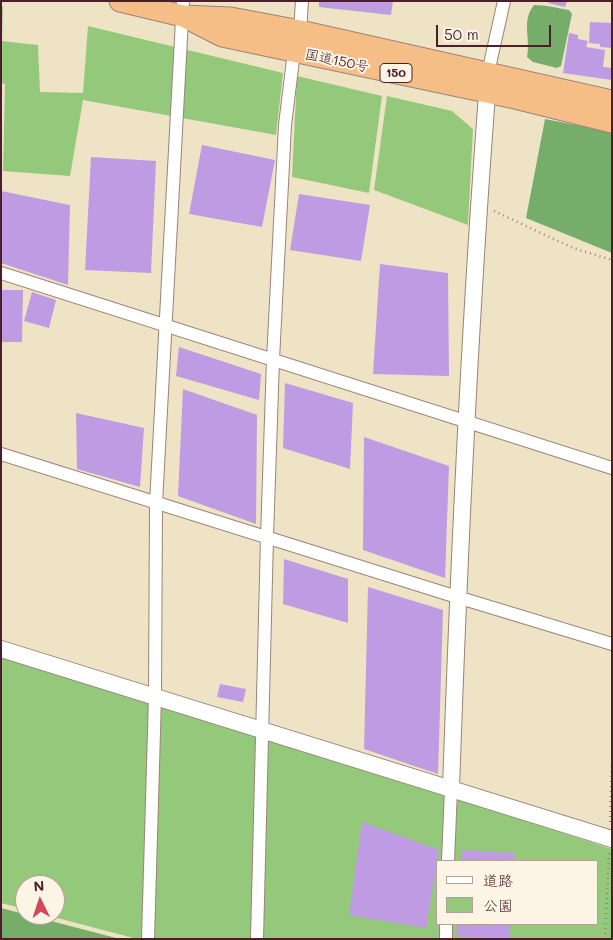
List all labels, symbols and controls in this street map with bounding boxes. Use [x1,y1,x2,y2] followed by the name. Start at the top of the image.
[438,15,553,47] scale bar
[444,24,479,44] text: 50 m
[303,46,371,76] street label: 国道150号
[380,64,412,82] road number: 150
[436,860,598,925] legend
[483,870,513,890] text: 道路
[15,875,65,925] north arrow
[33,876,45,895] text: N
[483,895,513,915] text: 公園

